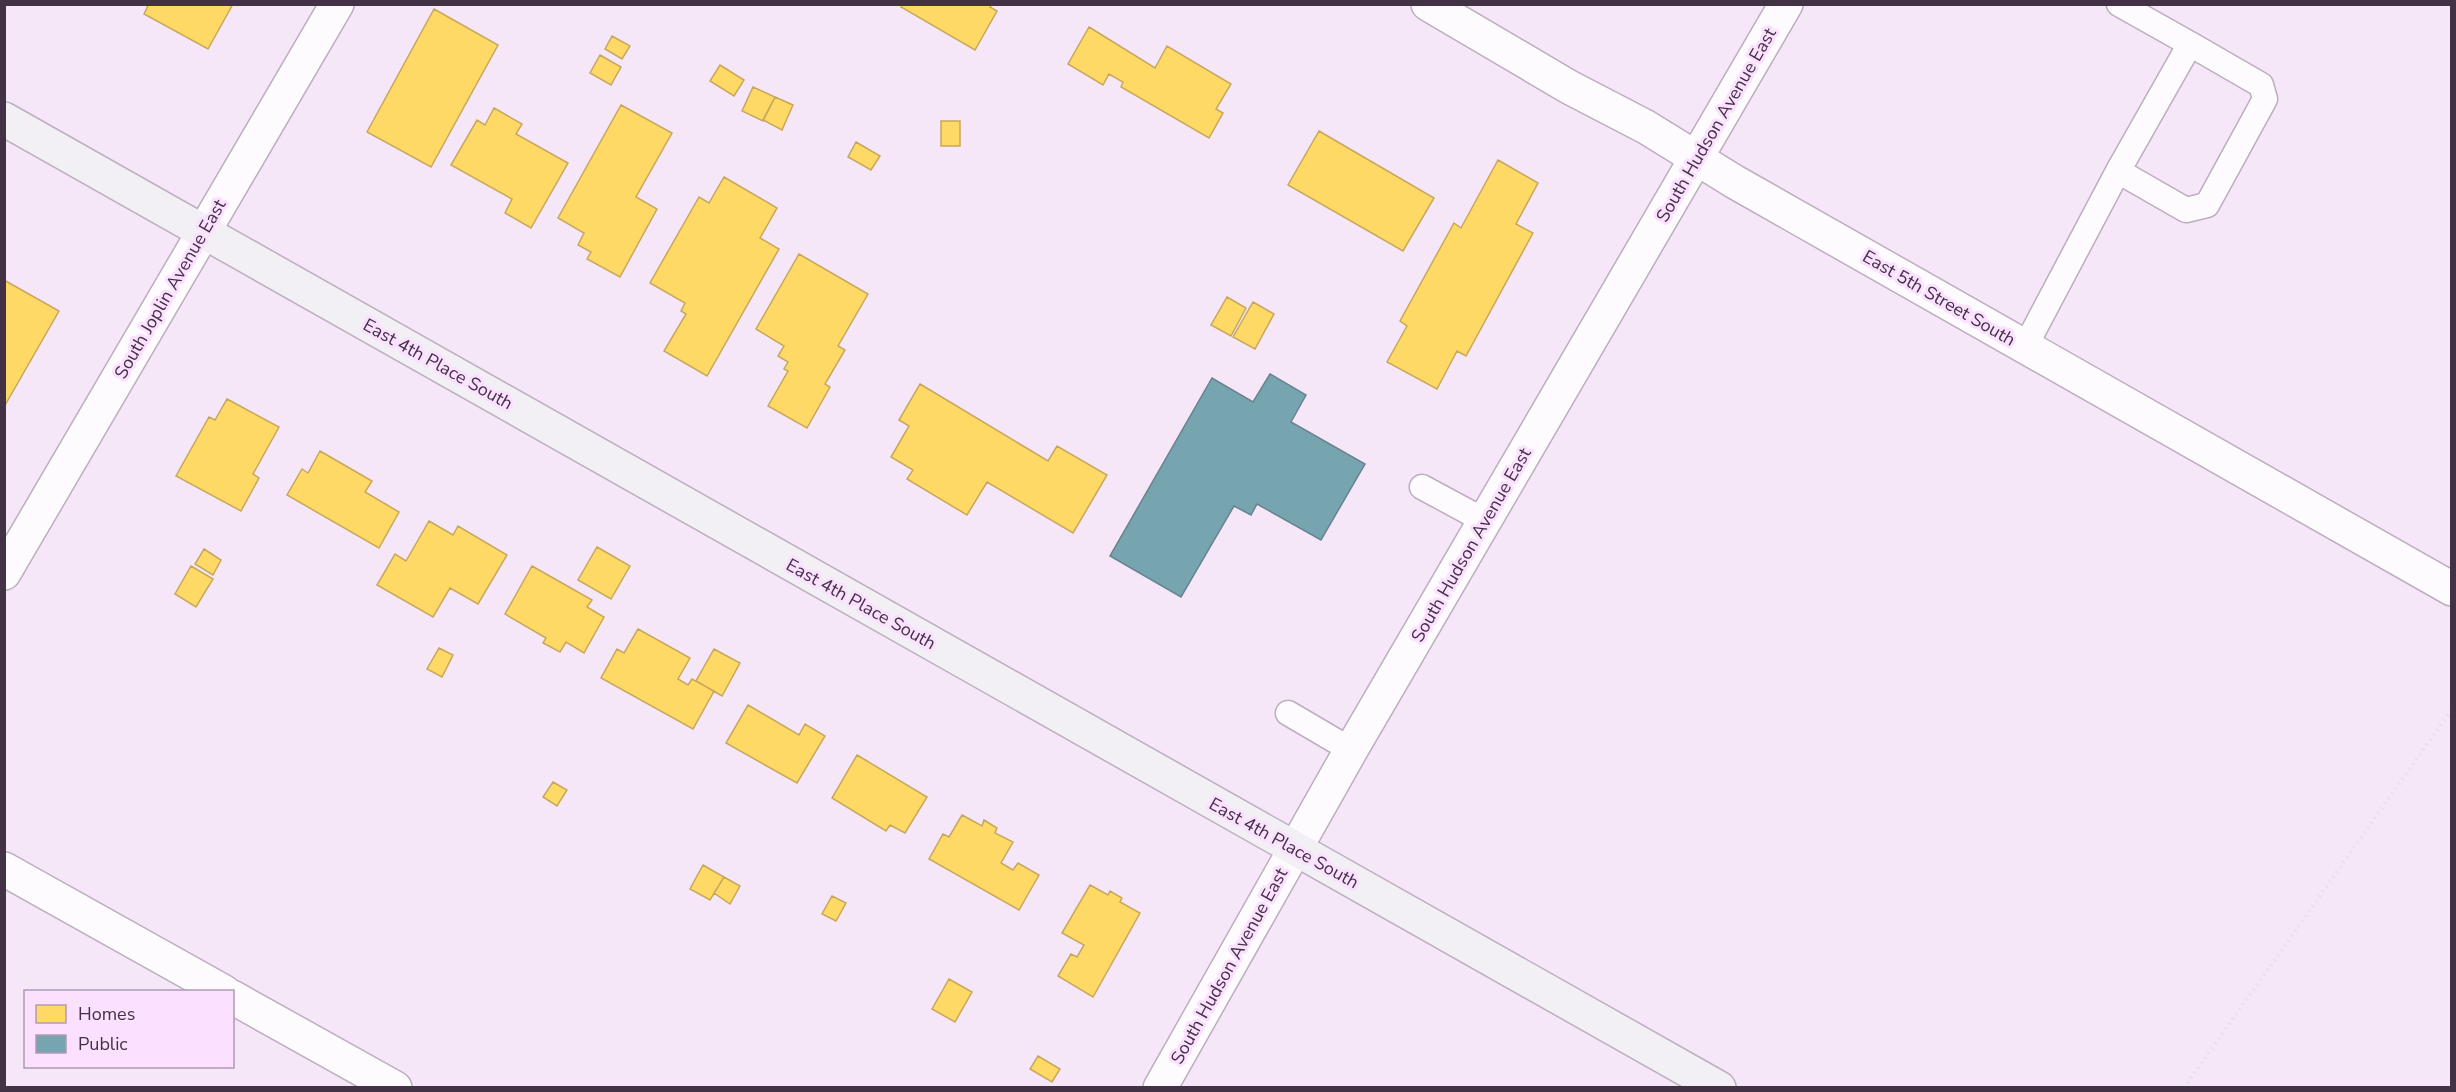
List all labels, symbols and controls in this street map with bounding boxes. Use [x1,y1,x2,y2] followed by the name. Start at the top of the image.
[1650,23,1782,227] street label: South Hudson Avenue East
[109,194,232,383] street label: South Joplin Avenue East
[1858,244,2020,352] street label: East 5th Street South
[359,313,517,415] street label: East 4th Place South
[1405,443,1537,647] street label: South Hudson Avenue East
[782,553,940,655] street label: East 4th Place South
[1205,792,1363,894] street label: East 4th Place South
[1165,863,1293,1068] street label: South Hudson Avenue East
[24,990,234,1068] legend
[78,1002,135,1026] text: Homes
[78,1032,128,1056] text: Public

